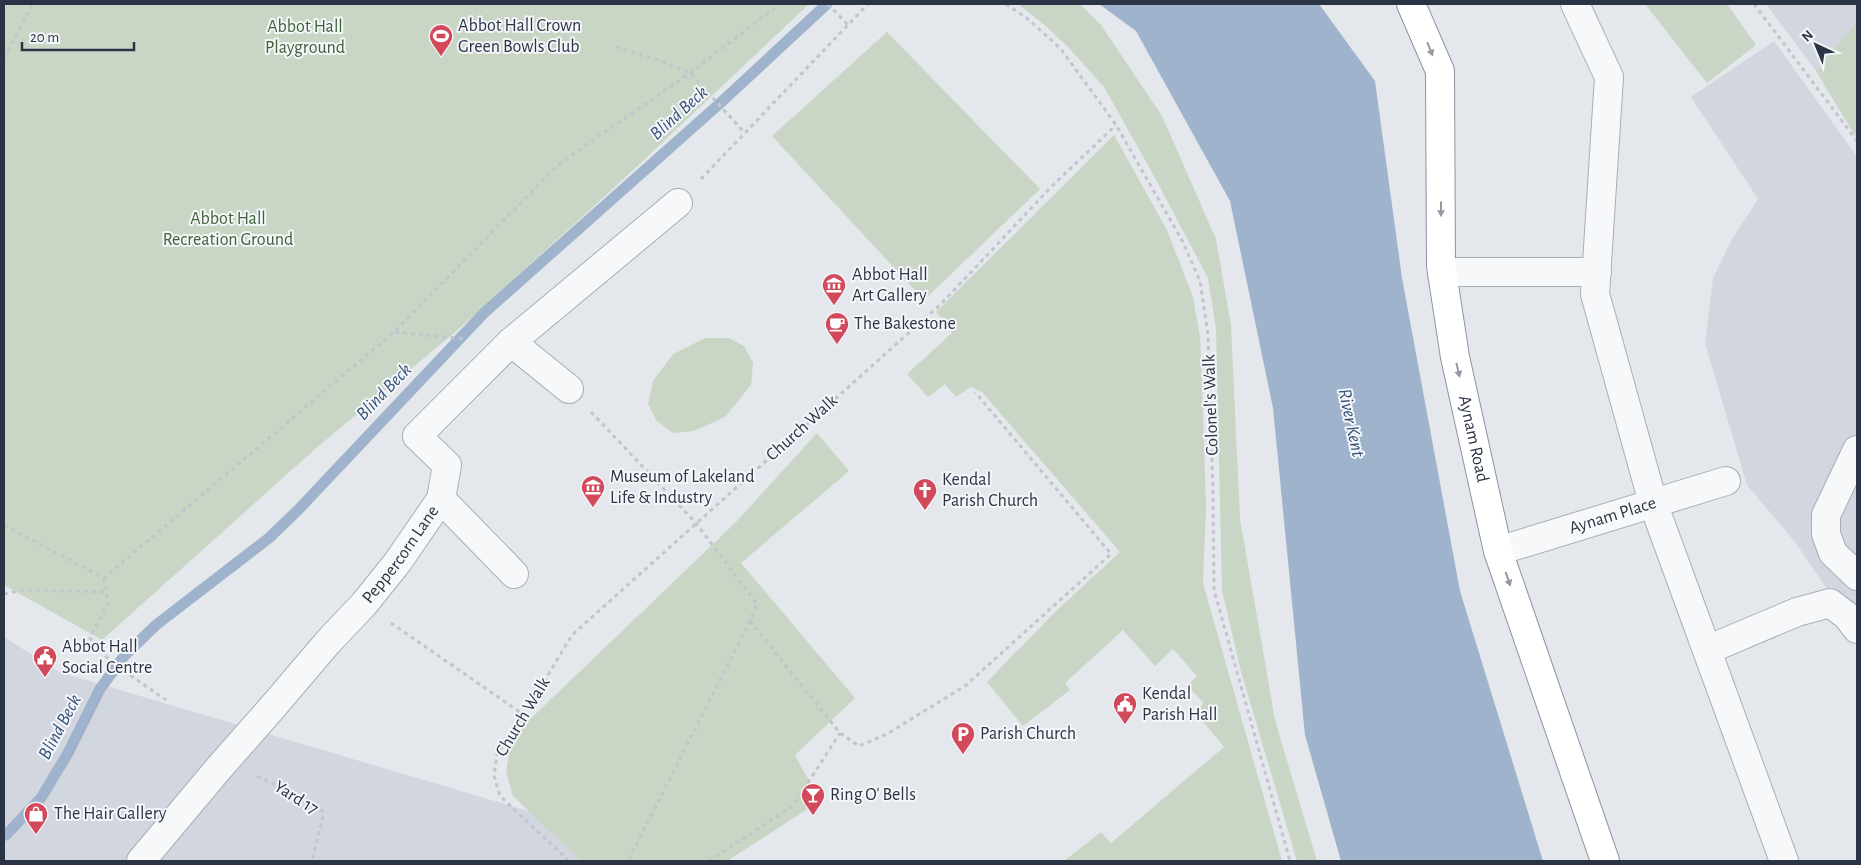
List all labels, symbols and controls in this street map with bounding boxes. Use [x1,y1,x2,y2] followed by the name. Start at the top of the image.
[458,17,581,56] place label: Abbot Hall Crown Green Bowls Club
[265,18,345,57] park label: Abbot Hall Playground
[22,20,135,52] scale bar
[1791,20,1841,70] north arrow
[428,23,454,57] sports icon: Abbot Hall Crown Green Bowls Club
[1799,28,1816,45] text: N
[30,30,59,45] text: 20 m
[1427,42,1435,56] one-way arrow
[646,82,712,144] water label: Blind Beck
[1437,202,1445,218] one-way arrow
[163,210,293,249] park label: Abbot Hall Recreation Ground
[852,266,928,305] place label: Abbot Hall Art Gallery
[821,272,847,306] museum icon: Abbot Hall Art Gallery
[824,311,850,345] cafe icon: The Bakestone
[854,315,956,333] place label: The Bakestone
[1200,353,1222,456] street label: Colonel's Walk
[353,360,415,424] water label: Blind Beck
[1454,363,1462,378] one-way arrow
[1334,387,1368,460] water label: River Kent
[763,391,842,464] street label: Church Walk
[1455,394,1492,484] street label: Aynam Road
[610,468,754,507] place label: Museum of Lakeland Life & Industry
[942,471,1038,510] place label: Kendal Parish Church
[580,474,606,508] museum icon: Museum of Lakeland Life & Industry
[912,477,938,511] church icon: Kendal Parish Church
[1567,494,1658,538] street label: Aynam Place
[359,503,442,607] street label: Peppercorn Lane
[1505,572,1512,587] one-way arrow
[62,638,152,677] place label: Abbot Hall Social Centre
[32,644,58,678] public building icon: Abbot Hall Social Centre
[492,674,554,760] street label: Church Walk
[1142,685,1217,724] place label: Kendal Parish Hall
[35,691,85,763] water label: Blind Beck
[1112,691,1138,725] public building icon: Kendal Parish Hall
[950,721,976,755] parking icon: Parish Church
[980,725,1076,743] place label: Parish Church
[271,778,321,818] street label: Yard 17
[800,782,826,816] bar icon: Ring O' Bells
[830,786,916,804] place label: Ring O' Bells
[23,801,49,835] shop icon: The Hair Gallery
[54,805,167,823] place label: The Hair Gallery

